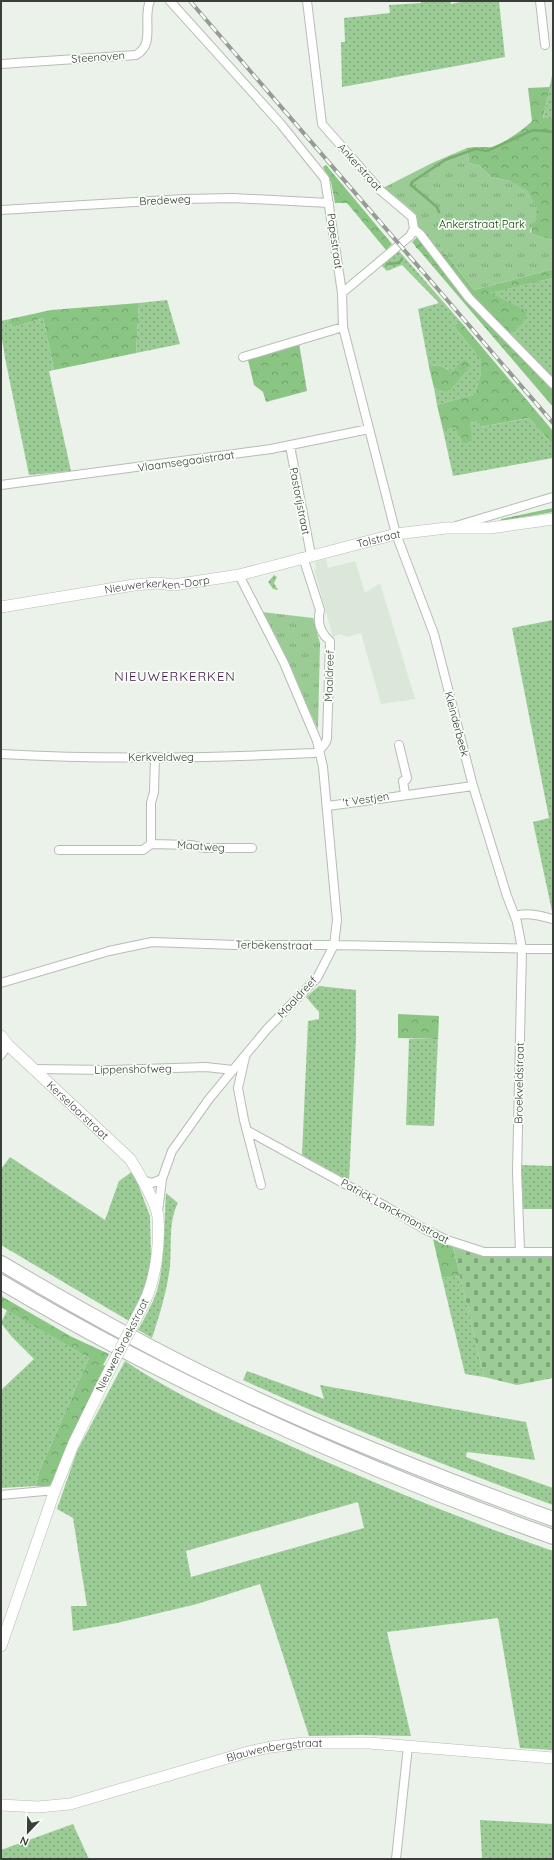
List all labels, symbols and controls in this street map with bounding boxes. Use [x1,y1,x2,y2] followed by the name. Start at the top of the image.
[71,48,125,66] street label: Steenoven
[335,140,385,194] street label: Ankerstraat
[139,192,191,208] street label: Bredeweg
[324,212,346,270] street label: Papestraat
[439,217,525,231] park label: Ankerstraat Park
[137,447,235,475] street label: Vlaamsegaaistraat
[287,466,313,536] street label: Pastorijstraat
[355,527,401,551] street label: Tolstraat
[104,573,211,597] street label: Nieuwerkerken-Dorp
[321,650,337,702] street label: Maaldreef
[114,668,236,684] district label: NIEUWERKERKEN
[442,690,472,758] street label: Kleinderbeek
[128,750,194,764] street label: Kerkveldweg
[342,789,390,809] street label: 't Vestjen
[177,837,225,855] street label: Maatweg
[235,937,313,953] street label: Terbekenstraat
[274,973,320,1021] street label: Maaldreef
[511,1042,527,1124] street label: Broekveldstraat
[94,1061,172,1077] street label: Lippenshofweg
[44,1078,112,1143] street label: Kerselaarstraat
[338,1175,452,1247] street label: Patrick Lanckmanstraat
[92,1296,152,1394] street label: Nieuwenbroekstraat
[225,1736,323,1765] street label: Blauwenbergstraat
[8,1812,48,1852] north arrow
[18,1833,31,1849] text: N

